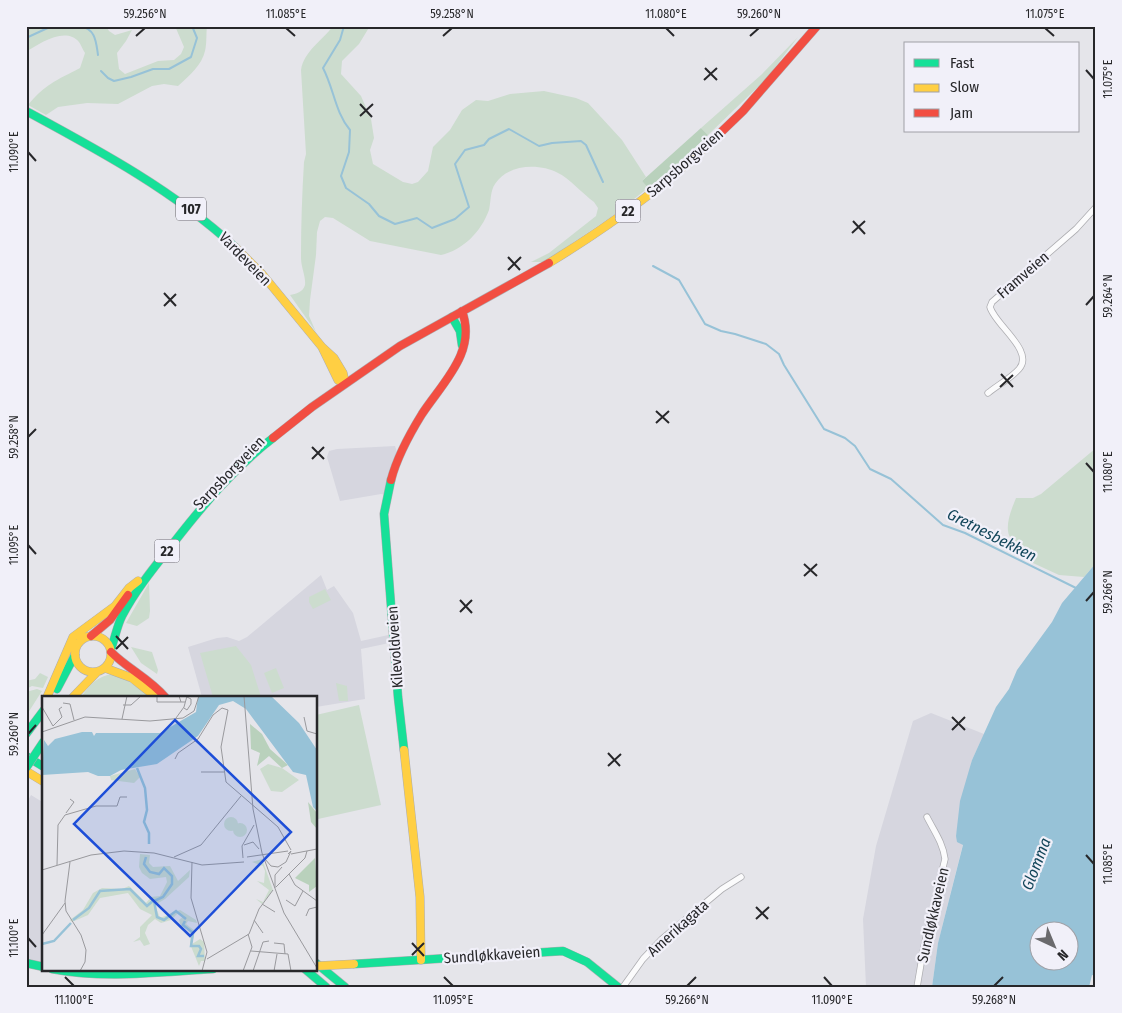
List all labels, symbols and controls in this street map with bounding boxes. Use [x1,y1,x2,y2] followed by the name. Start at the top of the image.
[123,7,167,21] text: 59.256°N
[266,7,307,21] text: 11.085°E
[430,7,474,21] text: 59.258°N
[645,7,687,21] text: 11.080°E
[737,7,781,21] text: 59.260°N
[1026,7,1065,21] text: 11.075°E
[904,42,1080,132] legend
[950,54,974,72] text: Fast
[1101,59,1115,98] text: 11.075°E
[950,78,979,96] text: Slow
[950,104,973,122] text: Jam
[643,125,727,201] street label: Sarpsborgveien
[7,131,21,173] text: 11.090°E
[176,198,206,220] road number: 107
[616,200,640,222] road number: 22
[215,228,275,290] street label: Vardeveien
[993,248,1053,302] street label: Framveien
[1101,274,1115,318] text: 59.264°N
[7,415,21,459] text: 59.258°N
[189,432,269,514] street label: Sarpsborgveien
[1101,451,1115,493] text: 11.080°E
[944,504,1040,566] water label: Gretnesbekken
[7,525,21,565] text: 11.095°E
[154,540,180,562] road number: 22
[1101,570,1115,614] text: 59.266°N
[383,605,407,689] street label: Kilevoldveien
[42,696,318,970] inset map
[7,712,21,756] text: 59.260°N
[1017,835,1055,893] water label: Glomma
[1101,843,1115,884] text: 11.085°E
[913,866,953,964] street label: Sundløkkaveien
[644,896,712,960] street label: Amerikagata
[7,918,21,957] text: 11.100°E
[1030,920,1080,970] north arrow
[443,943,541,967] street label: Sundløkkaveien
[1054,946,1072,964] text: N
[55,993,94,1007] text: 11.100°E
[433,993,473,1007] text: 11.095°E
[665,993,709,1007] text: 59.266°N
[811,993,853,1007] text: 11.090°E
[972,993,1016,1007] text: 59.268°N

